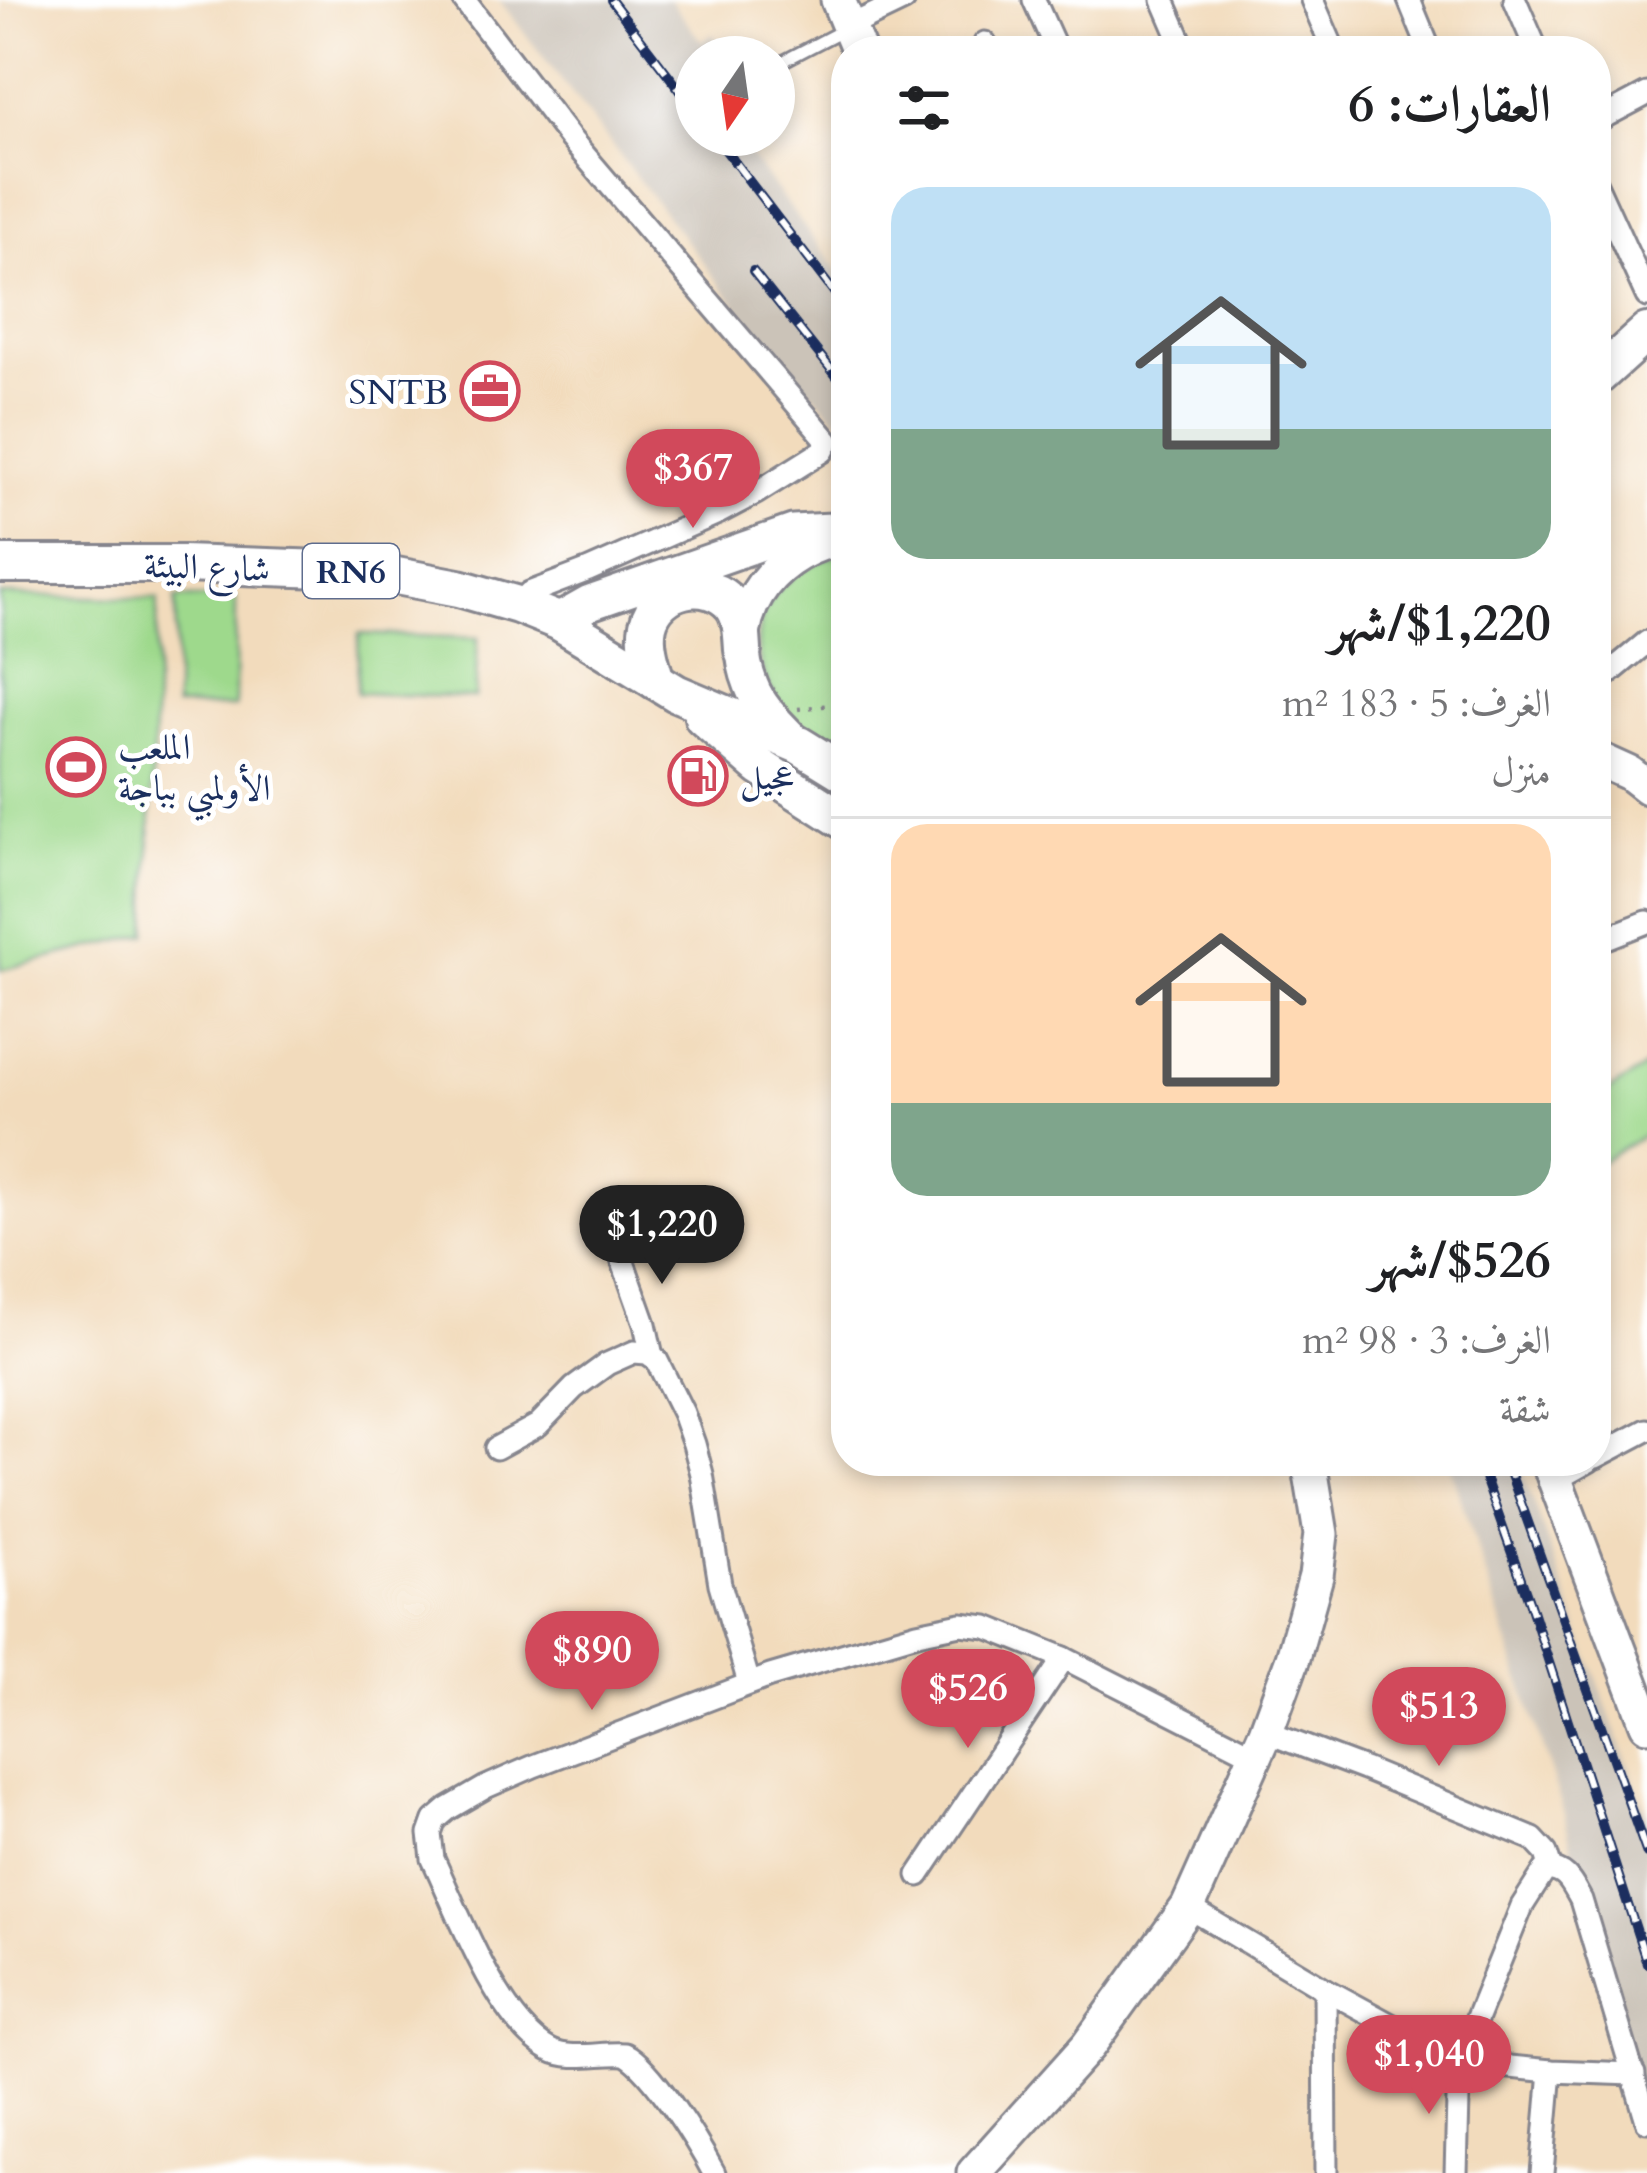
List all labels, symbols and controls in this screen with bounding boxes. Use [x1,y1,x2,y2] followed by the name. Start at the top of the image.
[675,36,795,156] north arrow
[675,36,795,156] map controls
[1348,70,1551,140] text: العقارات: 6
[891,75,957,141] icon: filters
[1113,265,1329,481] icon: home
[459,360,521,422] office icon: SNTB
[348,368,448,417] place label: SNTB
[622,429,764,531] pin: $367
[653,441,733,494] text: $367
[143,541,271,599] street label: شارع البيئة
[303,544,399,598] road number: RN6
[1329,589,1551,659] text: $1,220/شهر
[1282,677,1551,730] text: الغرف: 5 · 183 m²
[118,723,271,821] place label: الملعب الأولمبي بباجة
[45,736,107,798] sports icon: الملعب الأولمبي بباجة
[667,745,729,807] fuel station icon: عجيل
[1491,746,1551,799] text: منزل
[740,753,794,802] place label: عجيل
[1113,902,1329,1118] icon: home
[564,1185,760,1287] pin: $1,220
[606,1197,718,1250] text: $1,220
[1370,1226,1551,1296] text: $526/شهر
[1302,1314,1551,1367] text: الغرف: 3 · 98 m²
[1499,1383,1551,1436] text: شقة
[521,1611,663,1713] pin: $890
[552,1623,632,1676] text: $890
[897,1649,1039,1751] pin: $526
[928,1661,1008,1714] text: $526
[1368,1667,1510,1769] pin: $513
[1399,1679,1479,1732] text: $513
[1331,2015,1527,2117] pin: $1,040
[1373,2027,1485,2080] text: $1,040

